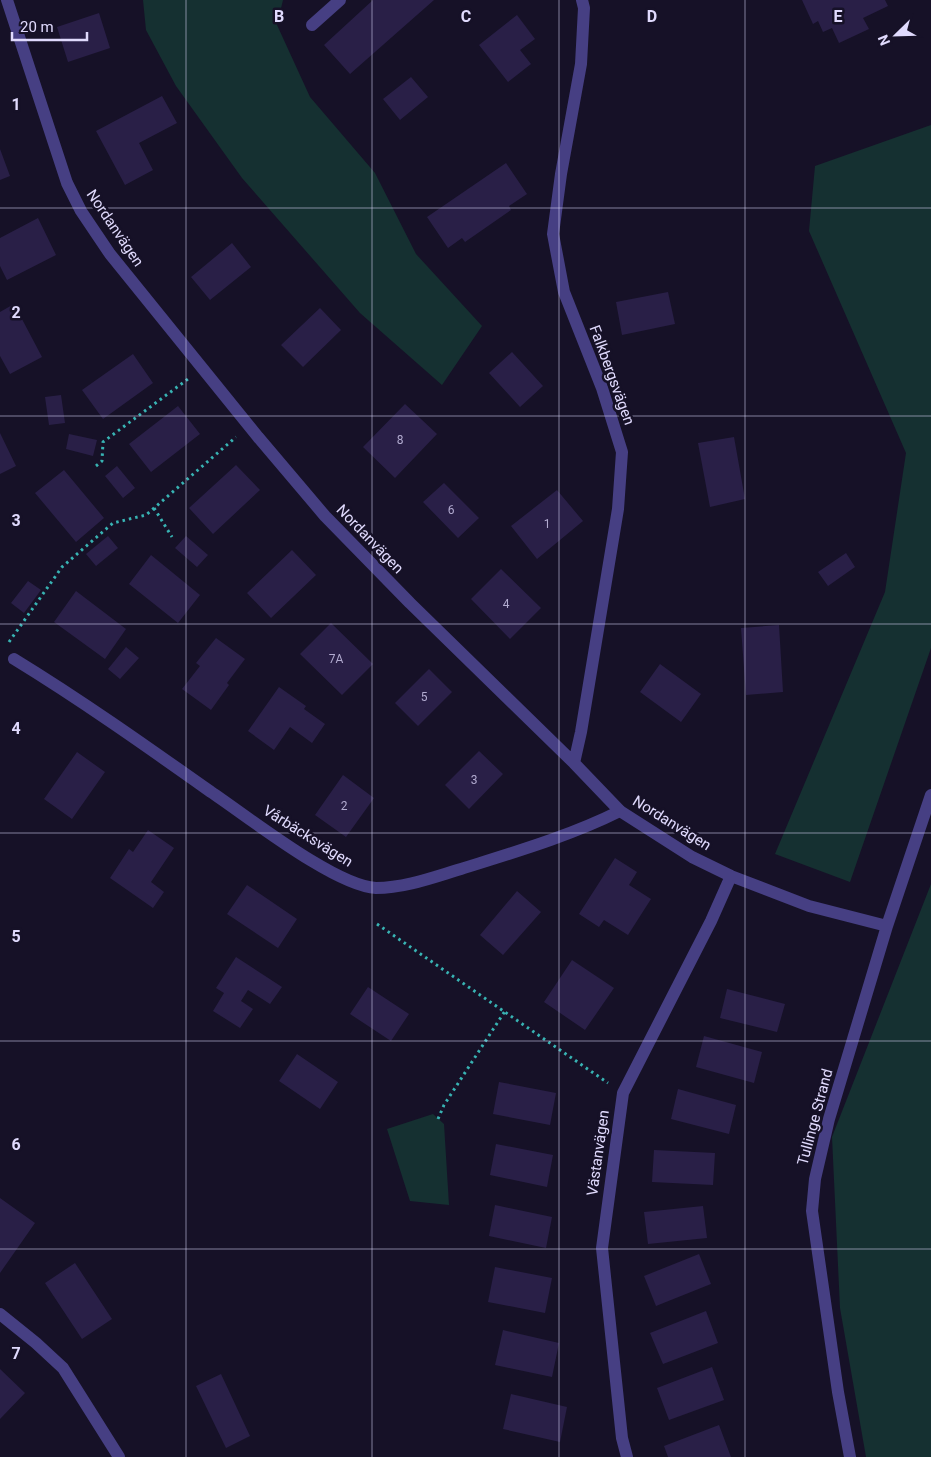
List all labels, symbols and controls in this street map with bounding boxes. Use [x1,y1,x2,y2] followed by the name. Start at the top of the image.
[274,7,284,26] text: B
[461,7,471,26] text: C
[647,7,657,26] text: D
[834,7,843,26] text: E
[12,10,88,42] scale bar
[871,10,921,60] north arrow
[20,18,54,36] text: 20 m
[875,32,893,48] text: N
[11,95,21,114] text: 1
[83,186,147,270] street label: Nordanvägen
[11,303,21,322] text: 2
[586,323,638,427] street label: Falkbergsvägen
[397,433,404,447] house number: 8
[333,501,407,577] street label: Nordanvägen
[448,503,455,517] house number: 6
[11,511,21,530] text: 3
[544,517,550,531] house number: 1
[503,597,510,611] house number: 4
[329,652,343,666] house number: 7A
[421,690,428,704] house number: 5
[11,719,21,738] text: 4
[471,773,477,787] house number: 3
[629,792,715,854] street label: Nordanvägen
[341,799,348,813] house number: 2
[260,801,356,871] street label: Vårbäcksvägen
[11,927,21,946] text: 5
[793,1067,837,1167] street label: Tullinge Strand
[583,1109,613,1197] street label: Västanvägen
[11,1135,21,1154] text: 6
[11,1344,21,1363] text: 7

